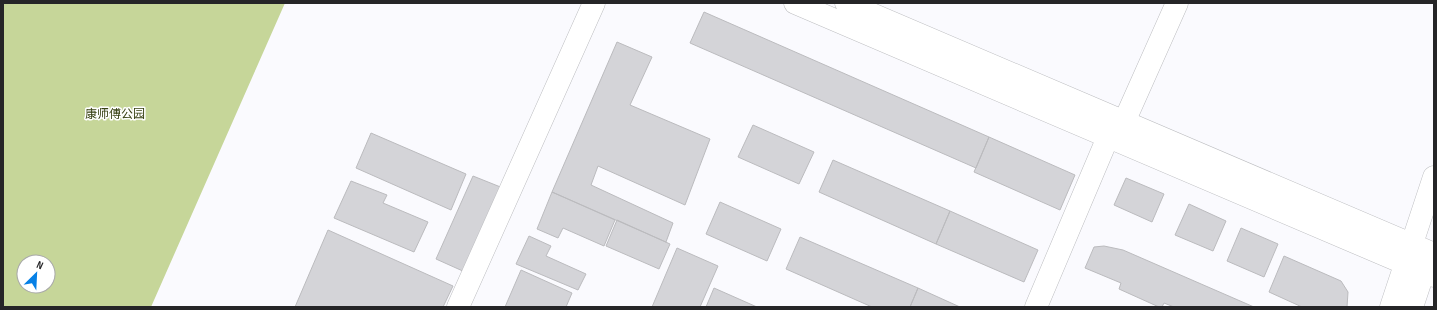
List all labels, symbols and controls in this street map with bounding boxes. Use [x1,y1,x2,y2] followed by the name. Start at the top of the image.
[85,107,145,122] park label: 康师傅公园
[16,254,56,294] north arrow
[35,258,45,273] text: N

